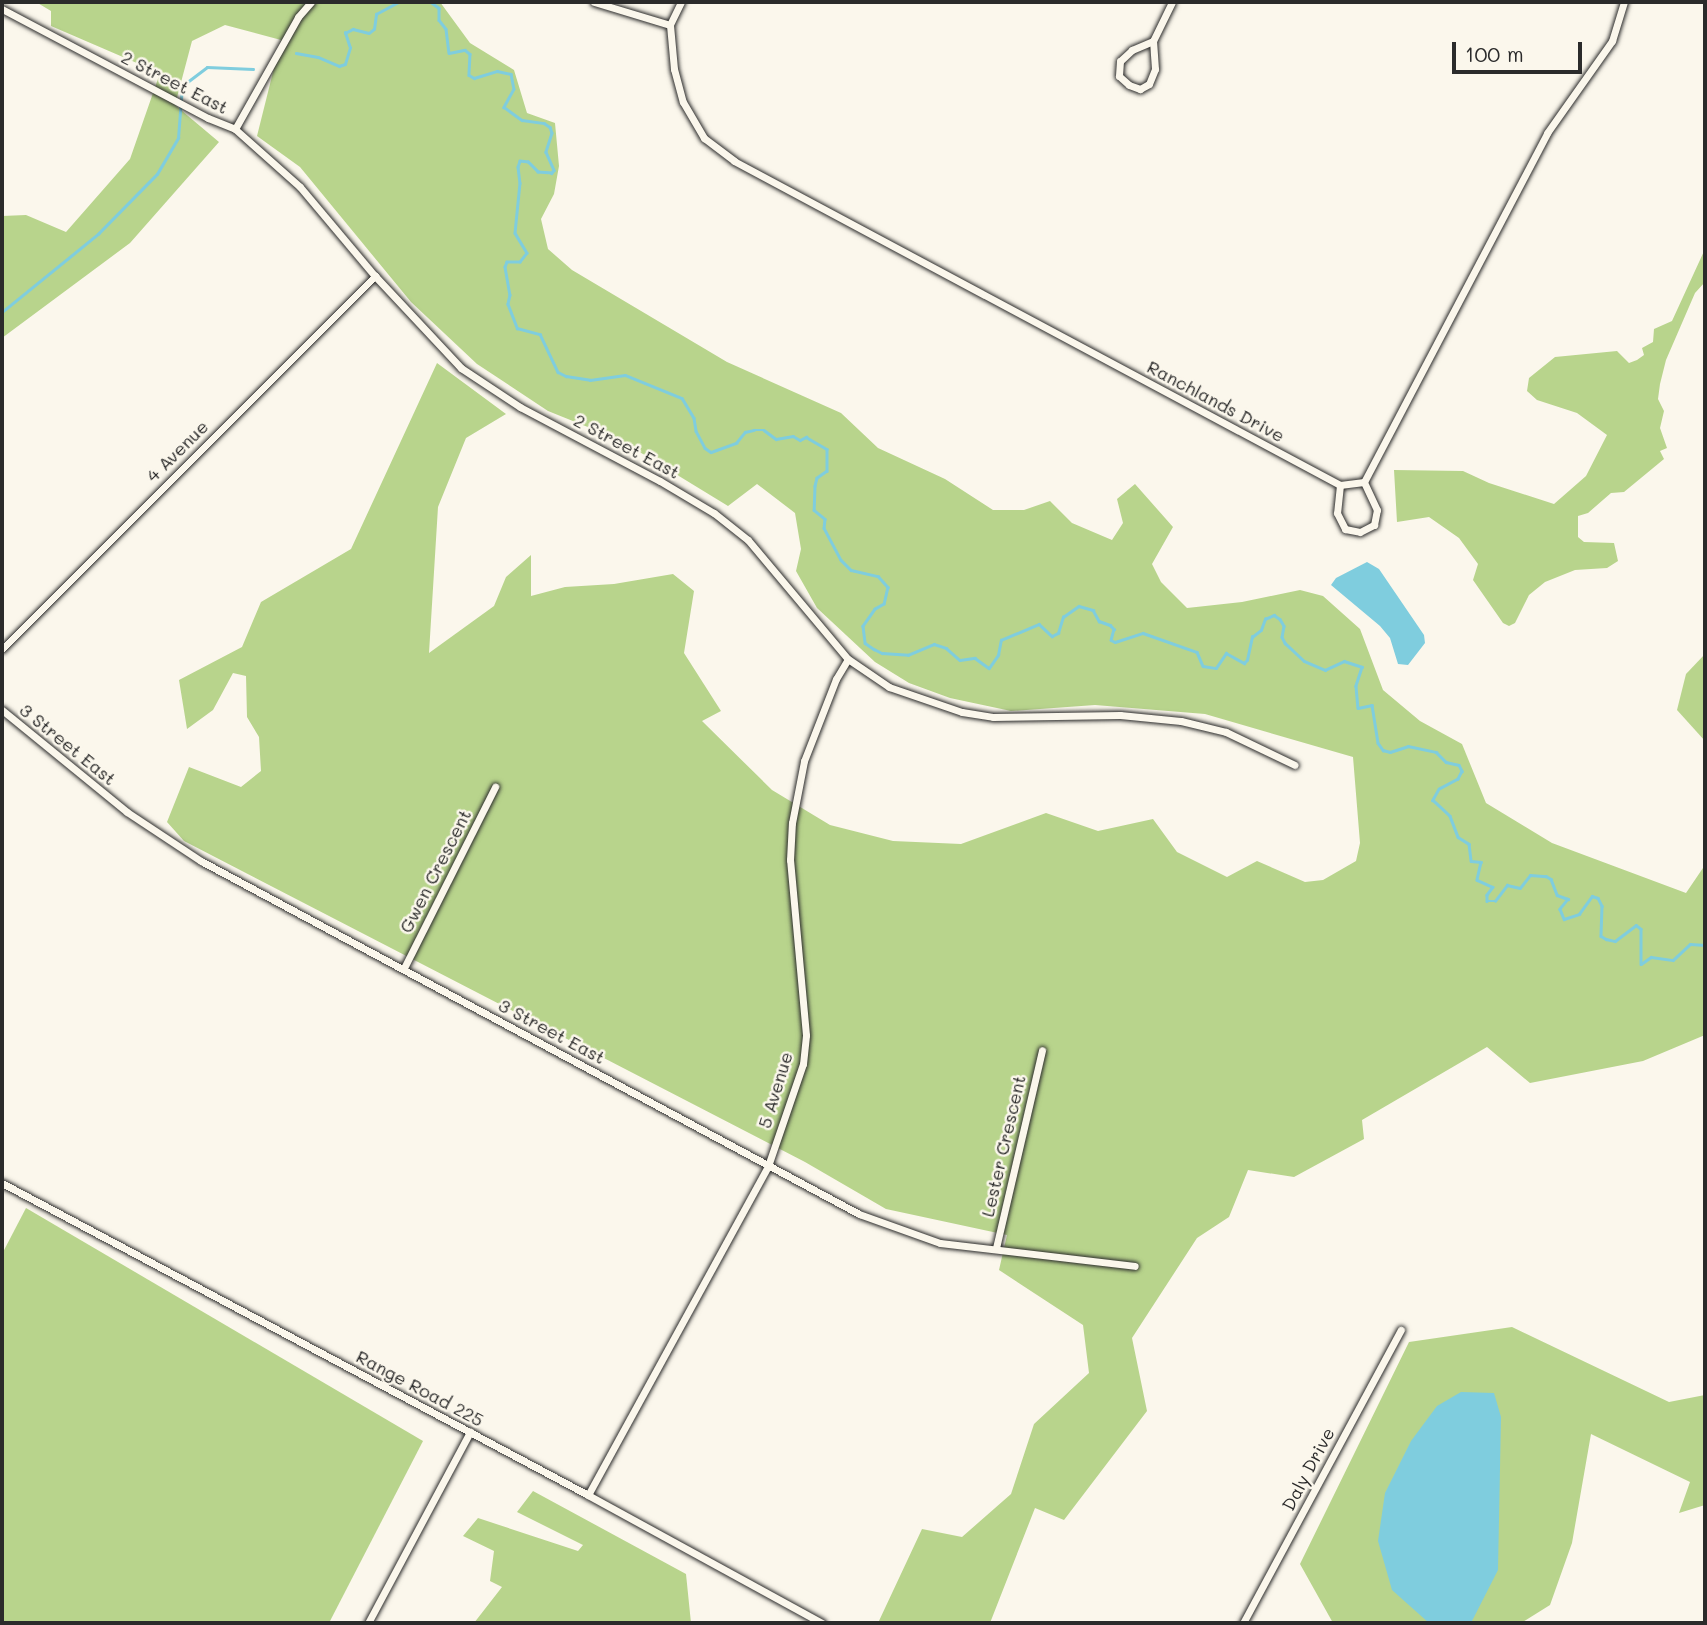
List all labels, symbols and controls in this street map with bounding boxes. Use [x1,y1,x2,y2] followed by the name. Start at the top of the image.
[1455,28,1584,72] scale bar
[1465,40,1524,67] text: 100 m
[118,46,232,118] street label: 2 Street East
[1144,356,1288,446] street label: Ranchlands Drive
[570,409,684,483] street label: 2 Street East
[142,416,212,486] street label: 4 Avenue
[16,699,120,789] street label: 3 Street East
[395,806,475,936] street label: Gwen Crescent
[495,994,609,1068] street label: 3 Street East
[753,1049,797,1131] street label: 5 Avenue
[976,1073,1030,1219] street label: Lester Crescent
[353,1345,487,1431] street label: Range Road 225
[1277,1424,1339,1514] street label: Daly Drive

